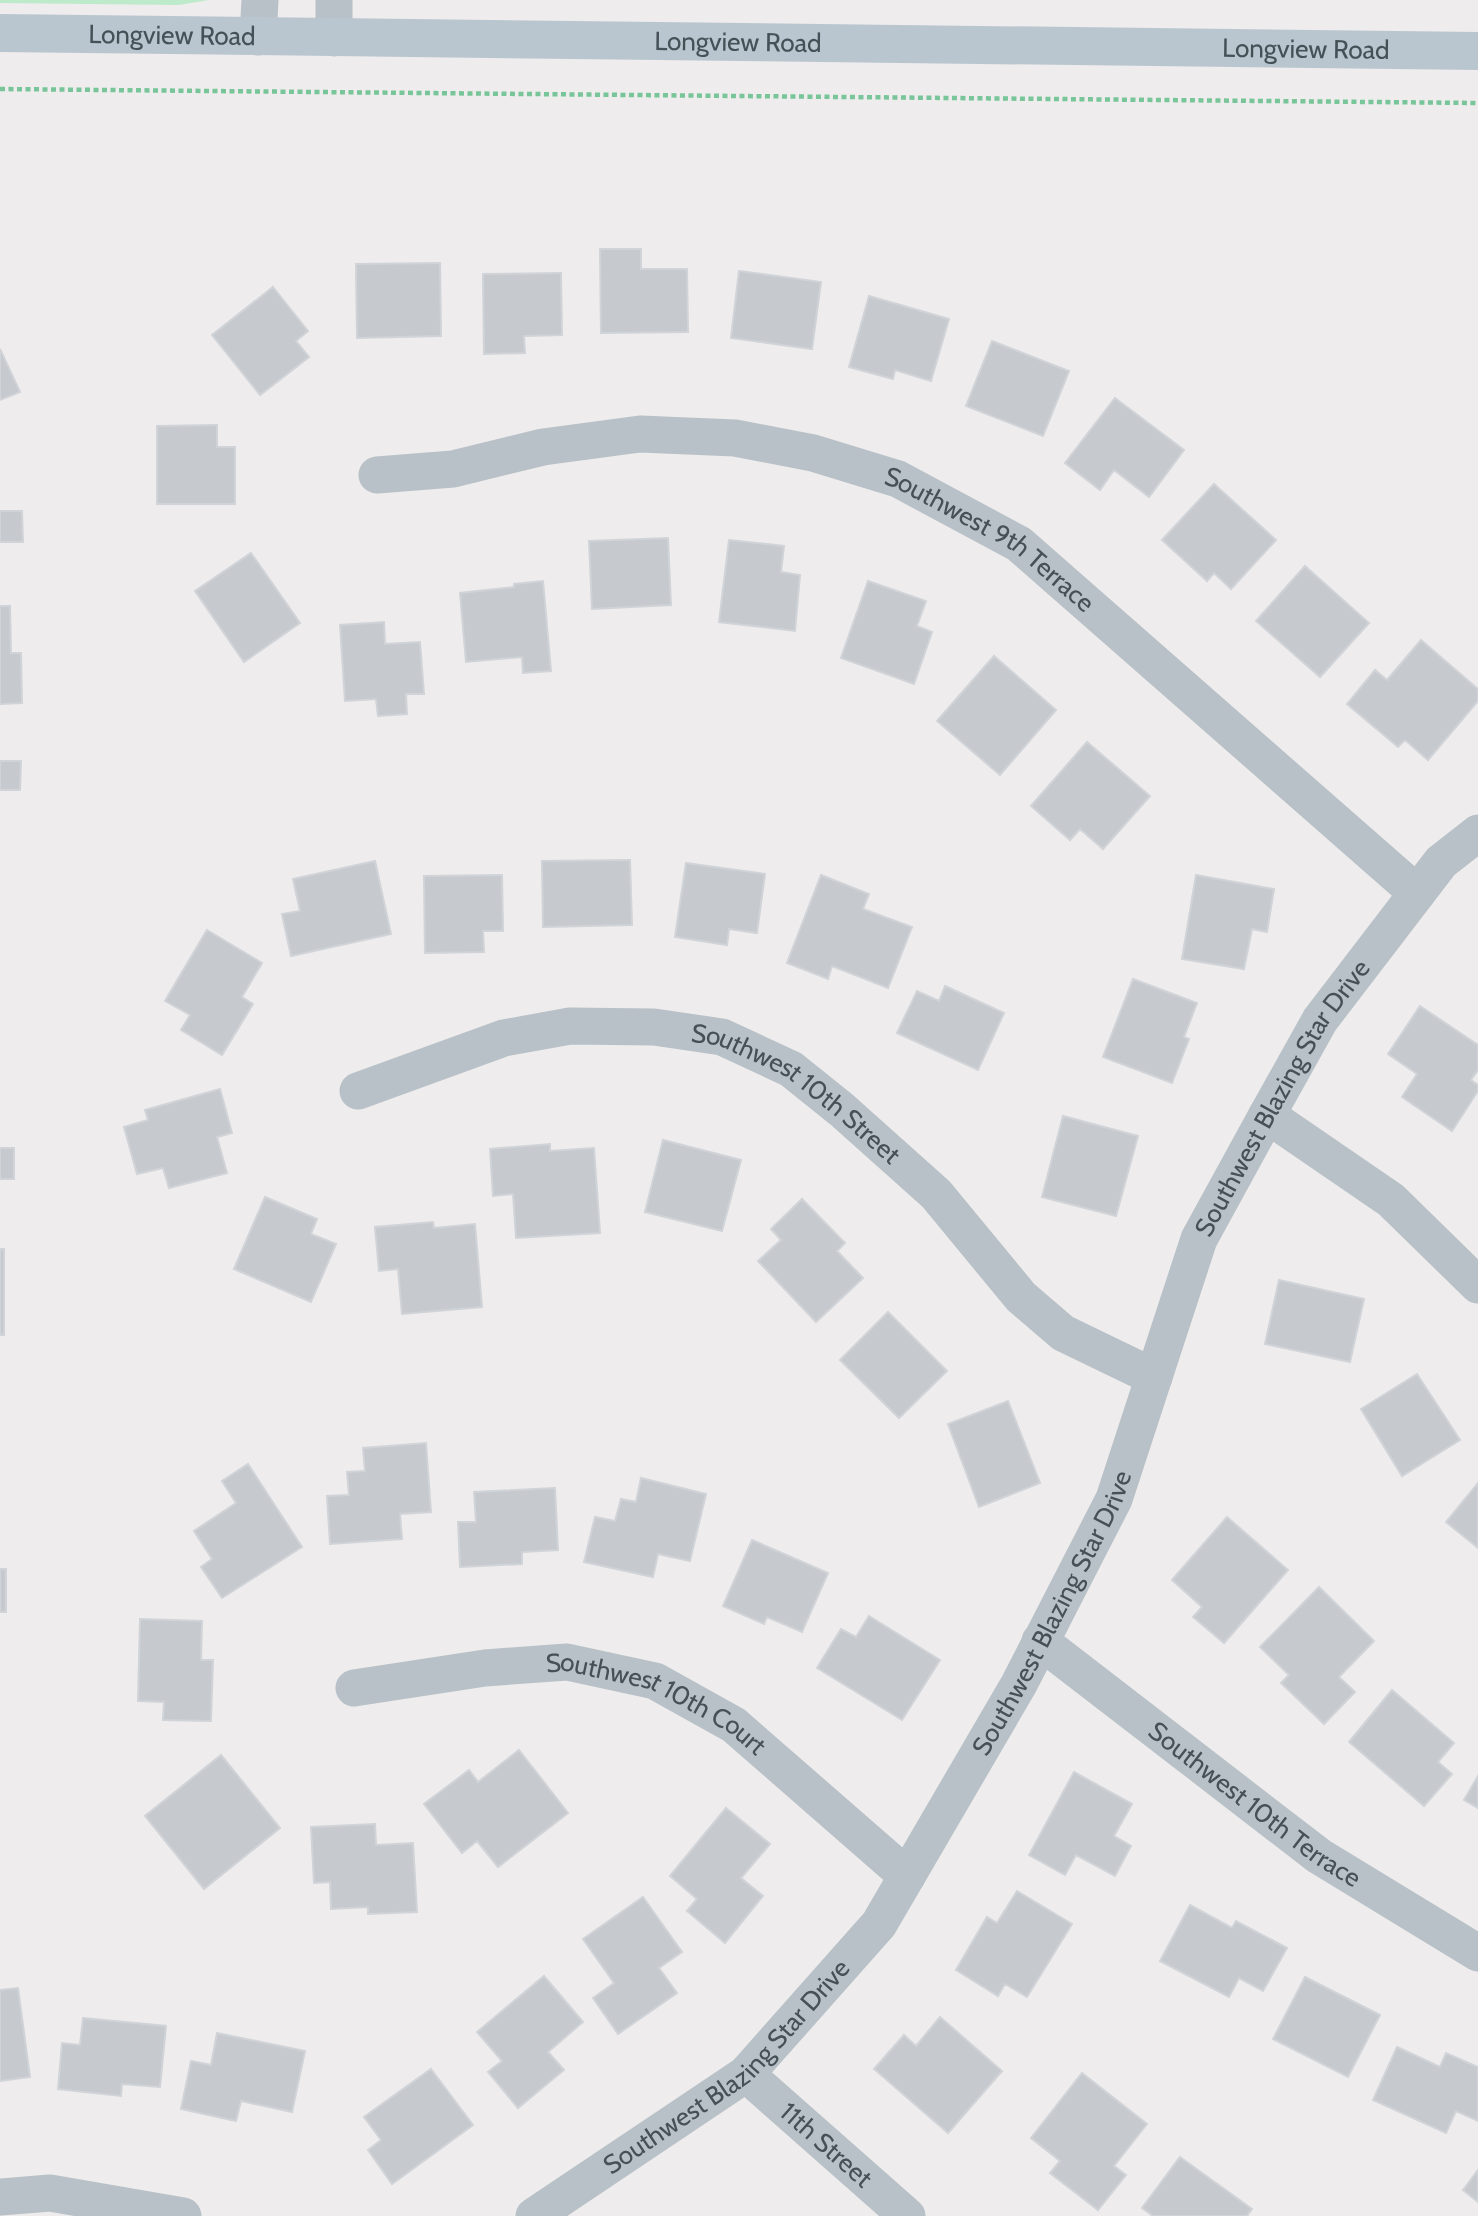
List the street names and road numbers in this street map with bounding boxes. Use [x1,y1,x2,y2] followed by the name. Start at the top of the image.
[88,18,256,52] street label: Longview Road
[654,25,822,59] street label: Longview Road
[1222,32,1390,66] street label: Longview Road
[881,460,1101,619] street label: Southwest 9th Terrace
[1188,953,1377,1242] street label: Southwest Blazing Star Drive
[689,1017,907,1171] street label: Southwest 10th Street
[965,1467,1138,1761] street label: Southwest Blazing Star Drive
[545,1645,773,1762] street label: Southwest 10th Court
[1142,1715,1367,1894] street label: Southwest 10th Terrace
[597,1952,856,2181] street label: Southwest Blazing Star Drive
[773,2096,879,2194] street label: 11th Street

